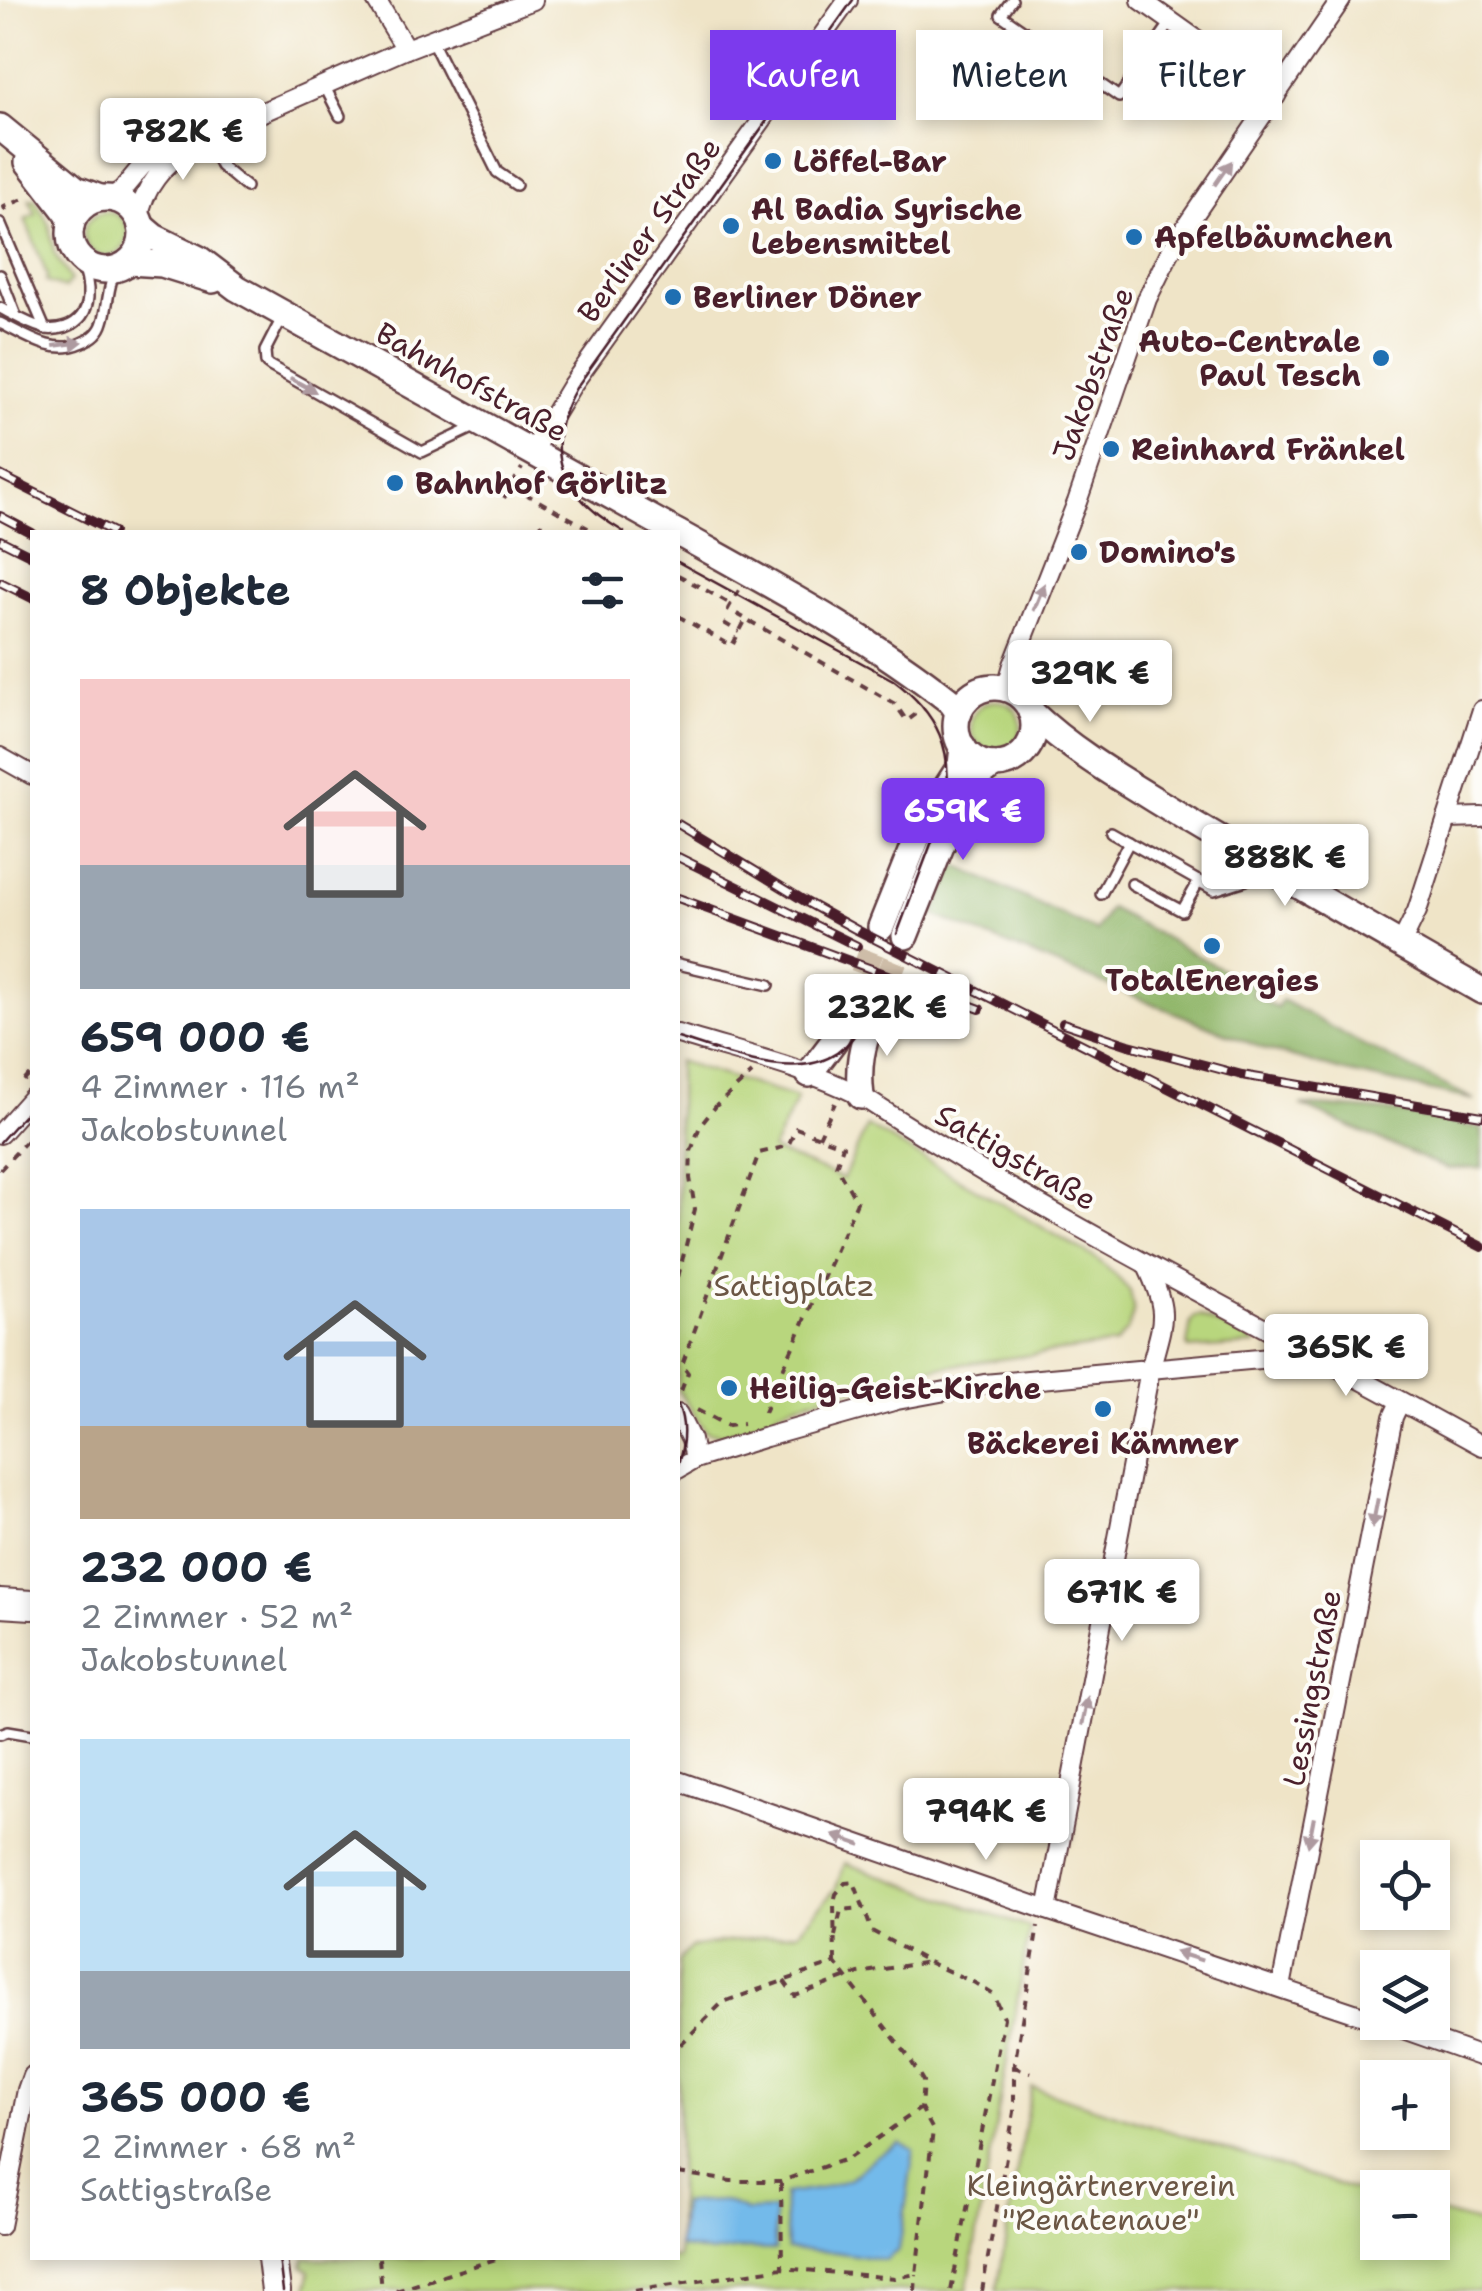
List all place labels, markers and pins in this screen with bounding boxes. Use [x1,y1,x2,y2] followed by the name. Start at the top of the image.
[102,98,264,183] pin: 782K €
[793,141,947,182] place label: Löffel-Bar
[762,150,784,172] marker: Löffel-Bar
[751,189,1023,264] place label: Al Badia Syrische Lebensmittel
[720,215,742,237] marker: Al Badia Syrische Lebensmittel
[1154,217,1393,258] place label: Apfelbäumchen
[1123,226,1145,248] marker: Apfelbäumchen
[693,277,922,318] place label: Berliner Döner
[662,286,684,308] marker: Berliner Döner
[1138,321,1361,396] place label: Auto-Centrale Paul Tesch
[1370,347,1392,369] marker: Auto-Centrale Paul Tesch
[1131,429,1405,470] place label: Reinhard Fränkel
[1100,438,1122,460] marker: Reinhard Fränkel
[415,463,668,504] place label: Bahnhof Görlitz
[384,472,406,494] marker: Bahnhof Görlitz
[1099,532,1236,573] place label: Domino's
[1068,541,1090,563] marker: Domino's
[1009,640,1171,725] pin: 329K €
[882,778,1044,863] pin: 659K €
[1204,824,1366,909] pin: 888K €
[1201,935,1223,957] marker: TotalEnergies
[1105,960,1319,1001] place label: TotalEnergies
[806,974,968,1059] pin: 232K €
[1265,1314,1427,1399] pin: 365K €
[749,1368,1041,1409] place label: Heilig-Geist-Kirche
[718,1377,740,1399] marker: Heilig-Geist-Kirche
[1092,1398,1114,1420] marker: Bäckerei Kämmer
[967,1423,1239,1464] place label: Bäckerei Kämmer
[1041,1559,1203,1644] pin: 671K €
[905,1778,1067,1863] pin: 794K €

